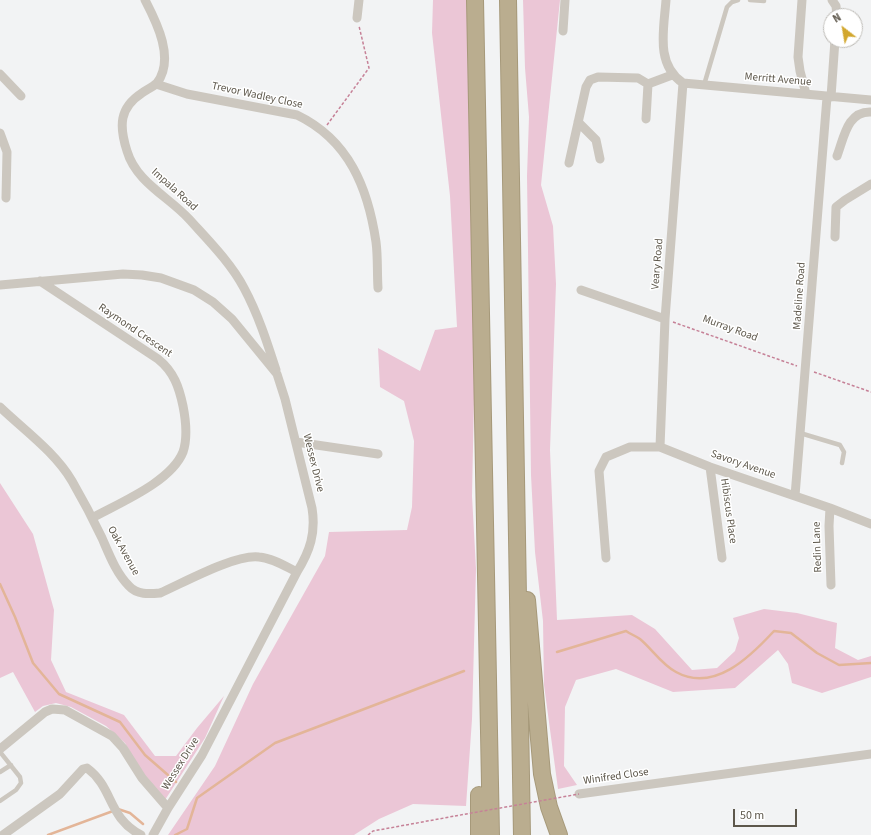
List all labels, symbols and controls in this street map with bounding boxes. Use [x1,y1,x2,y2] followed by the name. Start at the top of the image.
[823,8,863,48] north arrow
[830,10,844,26] text: N
[744,71,812,89] street label: Merritt Avenue
[210,80,304,112] street label: Trevor Wadley Close
[148,166,200,214] street label: Impala Road
[649,238,667,290] street label: Veary Road
[791,262,809,330] street label: Madeline Road
[96,301,174,361] street label: Raymond Crescent
[701,313,759,345] street label: Murray Road
[299,432,327,494] street label: Wessex Drive
[709,448,777,482] street label: Savory Avenue
[717,477,739,545] street label: Hibiscus Place
[811,521,825,573] street label: Redin Lane
[104,524,142,578] street label: Oak Avenue
[160,735,202,793] street label: Wessex Drive
[582,766,650,788] street label: Winifred Close
[735,801,799,827] scale bar
[740,807,764,824] text: 50 m

